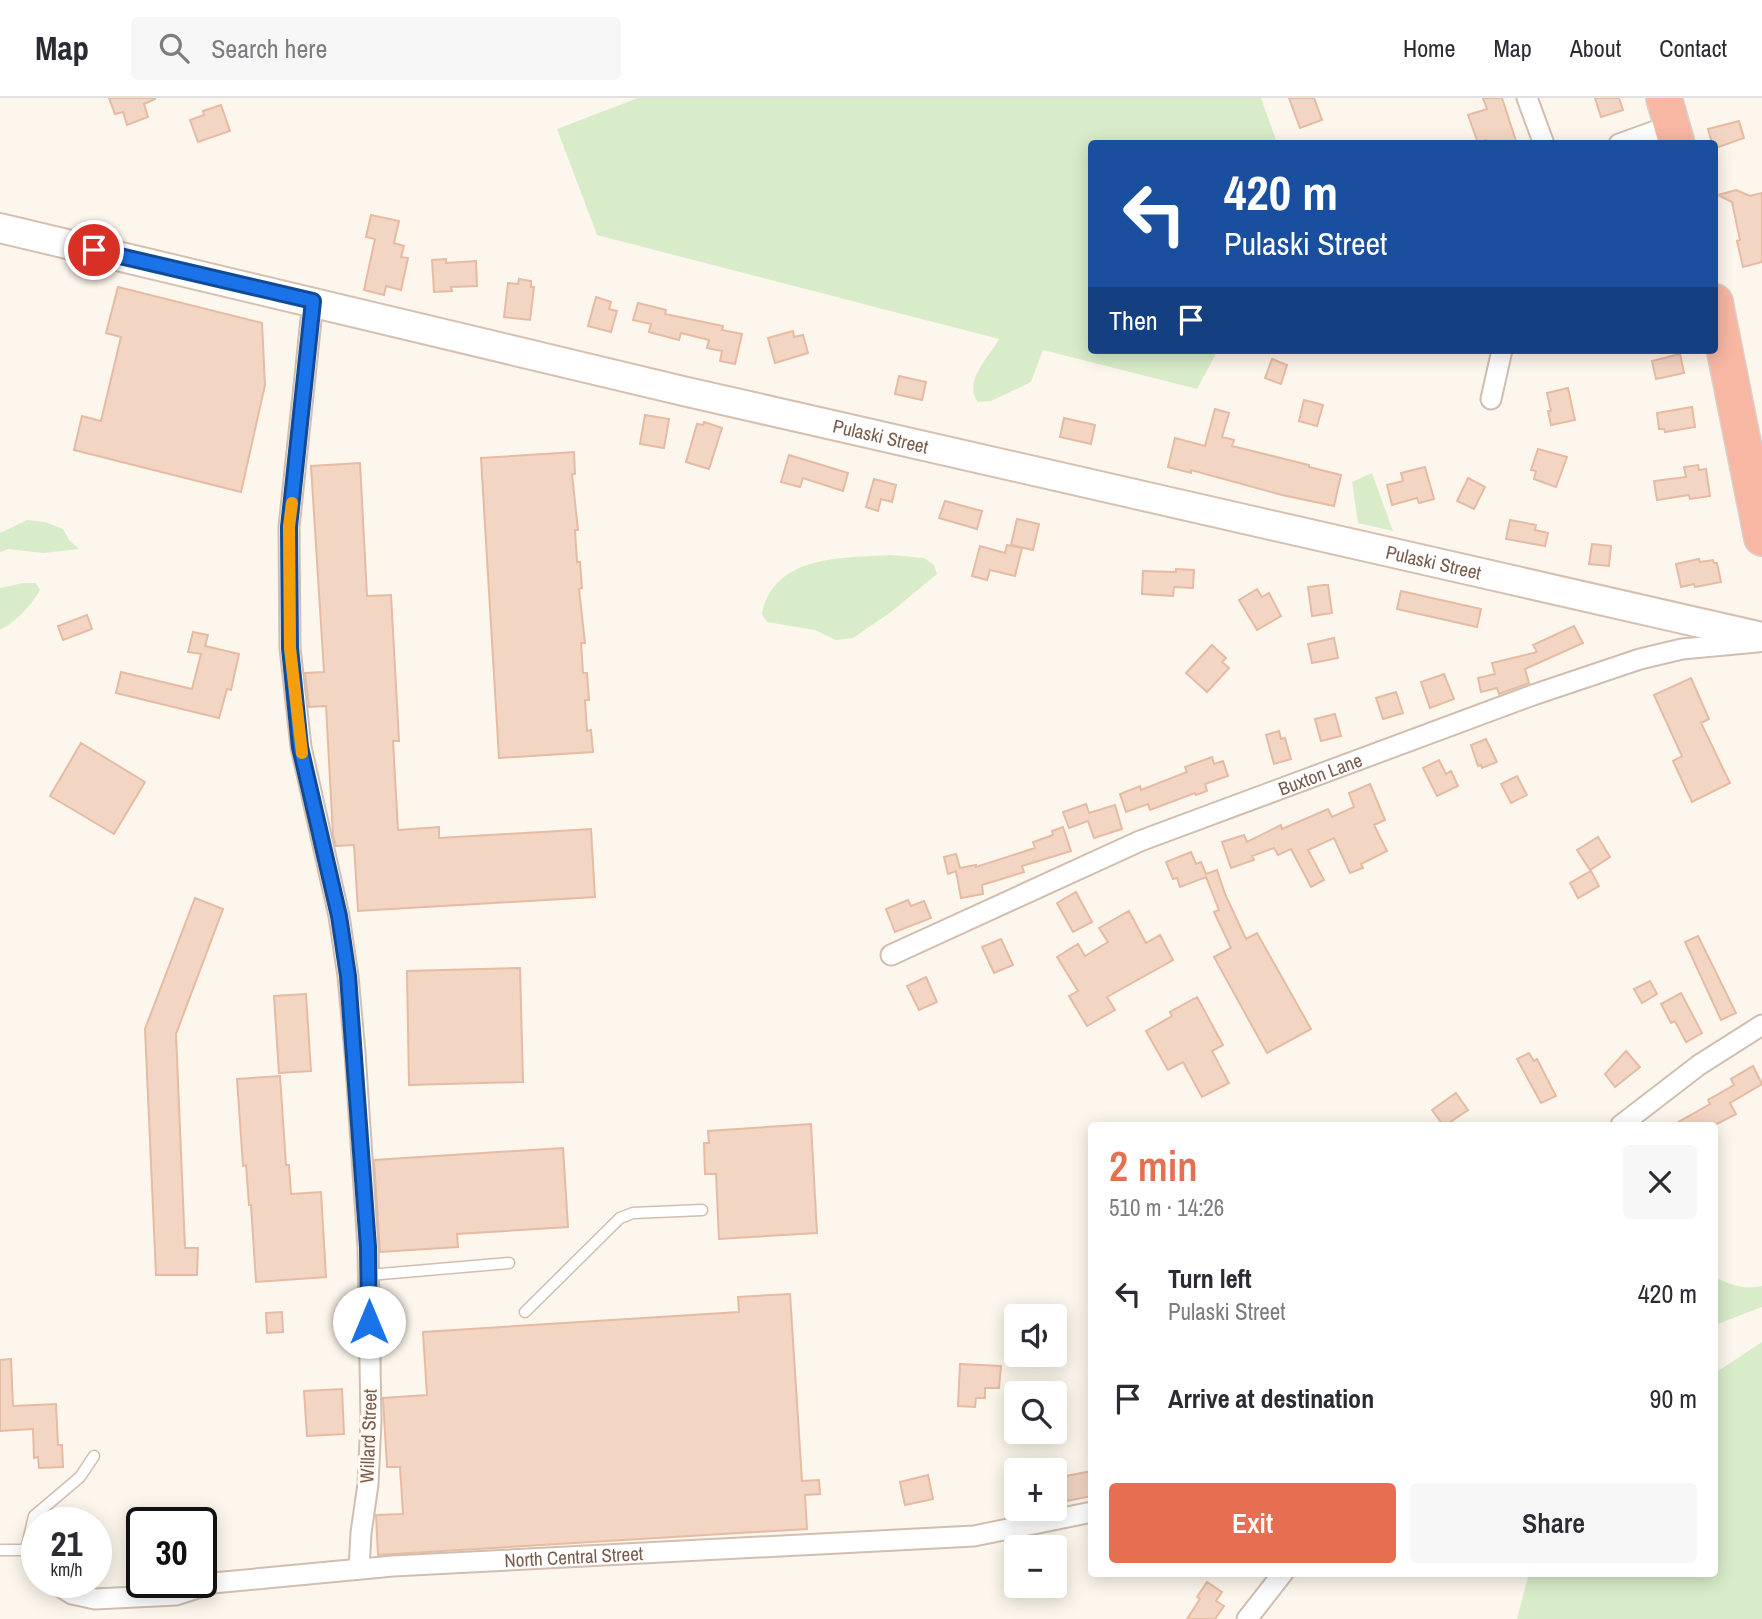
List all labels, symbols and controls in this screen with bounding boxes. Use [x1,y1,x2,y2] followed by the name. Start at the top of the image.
[131,17,621,80] search box
[35,26,89,70] text: Map
[155,29,193,67] icon: search
[211,31,327,66] text: Search here
[1403,32,1455,64] text: Home
[1493,32,1532,64] text: Map
[1570,32,1621,64] text: About
[1659,32,1727,64] text: Contact
[1224,159,1338,225] text: 420 m
[1109,168,1200,259] icon: left
[64,220,124,280] pin
[1224,222,1387,265] text: Pulaski Street
[75,231,113,269] icon: arrive
[1172,301,1210,339] icon: arrive
[1109,303,1158,338] text: Then
[831,413,932,460] street label: Pulaski Street
[1383,539,1484,586] street label: Pulaski Street
[1275,747,1366,802] street label: Buxton Lane
[1109,1138,1198,1194] text: 2 min
[1623,1145,1697,1219] button: close
[1109,1192,1224,1223] text: 510 m · 14:26
[1168,1261,1252,1296] text: Turn left
[1109,1275,1147,1313] icon: left
[1638,1276,1697,1311] text: 420 m
[332,1285,406,1359] position arrow
[1168,1296,1285,1327] text: Pulaski Street
[1004,1304,1067,1598] map controls
[1004,1304,1067,1367] button: sound
[1109,1380,1147,1418] icon: arrive
[1004,1381,1067,1444] button: search
[1168,1381,1374,1416] text: Arrive at destination
[1650,1381,1697,1416] text: 90 m
[353,1388,383,1484] street label: Willard Street
[1004,1458,1067,1521] button: +
[1109,1483,1396,1563] button: Exit
[1410,1483,1697,1563] button: Share
[126,1507,217,1598] speed limit sign: 30
[51,1520,82,1567] text: 21
[1004,1535,1067,1598] button: −
[504,1540,644,1573] street label: North Central Street
[51,1557,83,1582] text: km/h

